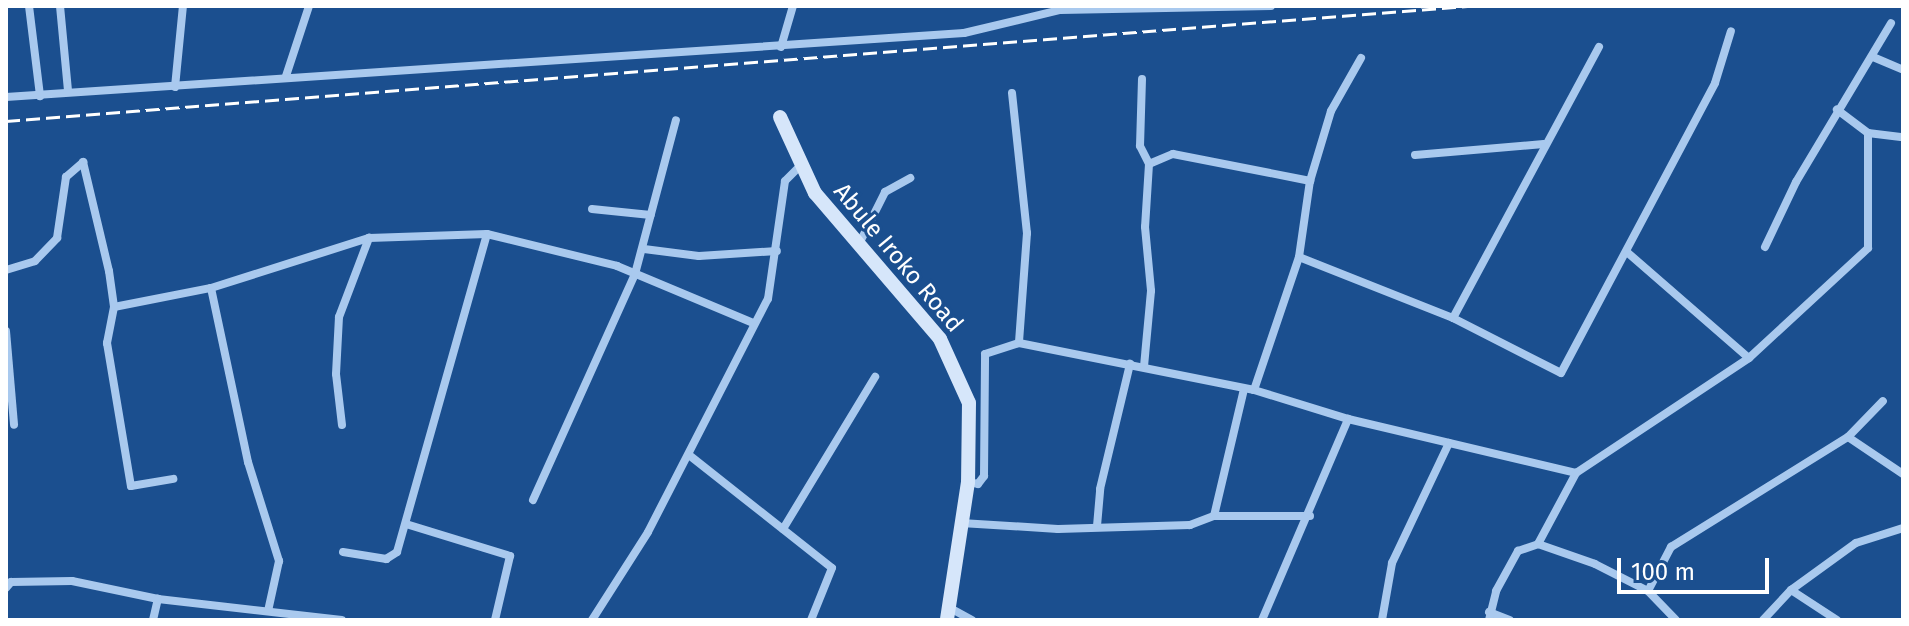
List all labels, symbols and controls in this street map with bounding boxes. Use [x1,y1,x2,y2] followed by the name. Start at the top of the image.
[827,178,969,338] street label: Abule Iroko Road
[1621,542,1773,592] scale bar
[1631,558,1695,586] text: 100 m

